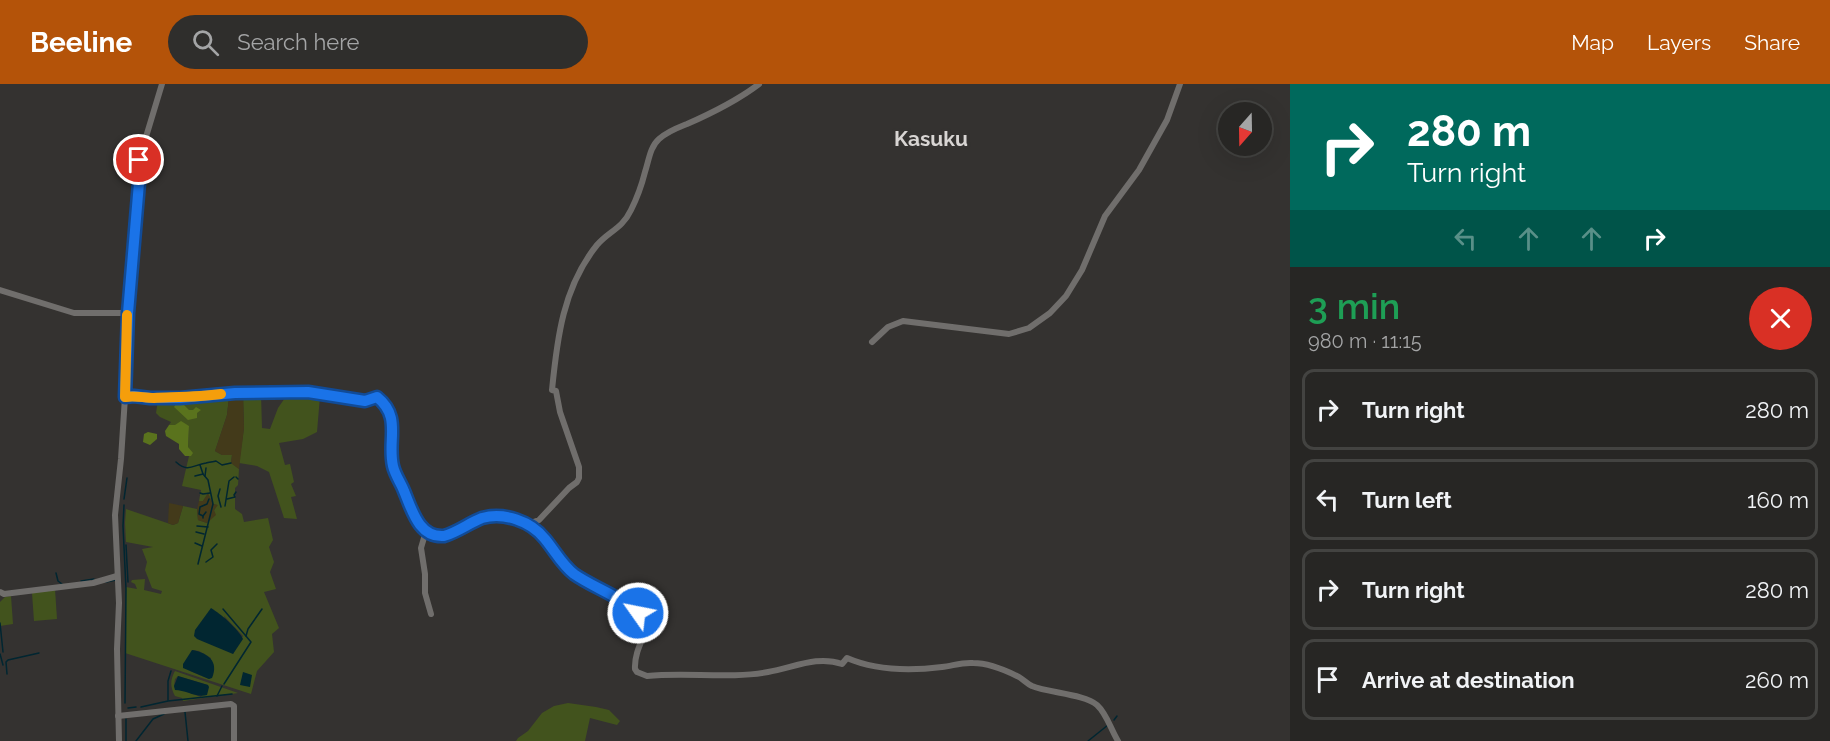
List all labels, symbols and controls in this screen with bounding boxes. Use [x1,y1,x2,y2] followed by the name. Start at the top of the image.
[168,15,588,69] search box
[30,26,132,59] text: Beeline
[189,26,222,59] icon: search
[237,29,359,55] text: Search here
[1571,30,1614,55] text: Map
[1647,30,1711,55] text: Layers
[1744,30,1800,55] text: Share
[1218,102,1272,156] north arrow
[1218,102,1272,156] map controls
[1407,107,1531,156] text: 280 m
[1308,108,1386,186] icon: right
[894,126,968,151] district label: Kasuku
[113,134,164,185] pin
[122,143,155,176] icon: arrive
[1407,157,1526,188] text: Turn right
[1449,222,1482,255] icon: left
[1512,222,1545,255] icon: ahead
[1575,222,1608,255] icon: ahead
[1638,222,1671,255] icon: right
[1308,285,1400,327] text: 3 min
[1749,287,1812,350] button: close
[1308,329,1422,353] text: 980 m · 11:15
[1311,393,1344,426] icon: right
[1362,397,1465,423] text: Turn right
[1745,397,1809,423] text: 280 m
[1311,483,1344,516] icon: left
[1362,487,1452,513] text: Turn left
[1747,487,1809,513] text: 160 m
[1311,573,1344,606] icon: right
[1362,577,1465,603] text: Turn right
[1745,577,1809,603] text: 280 m
[606,581,670,645] position arrow
[1311,663,1344,696] icon: arrive
[1362,667,1575,693] text: Arrive at destination
[1745,667,1809,693] text: 260 m

